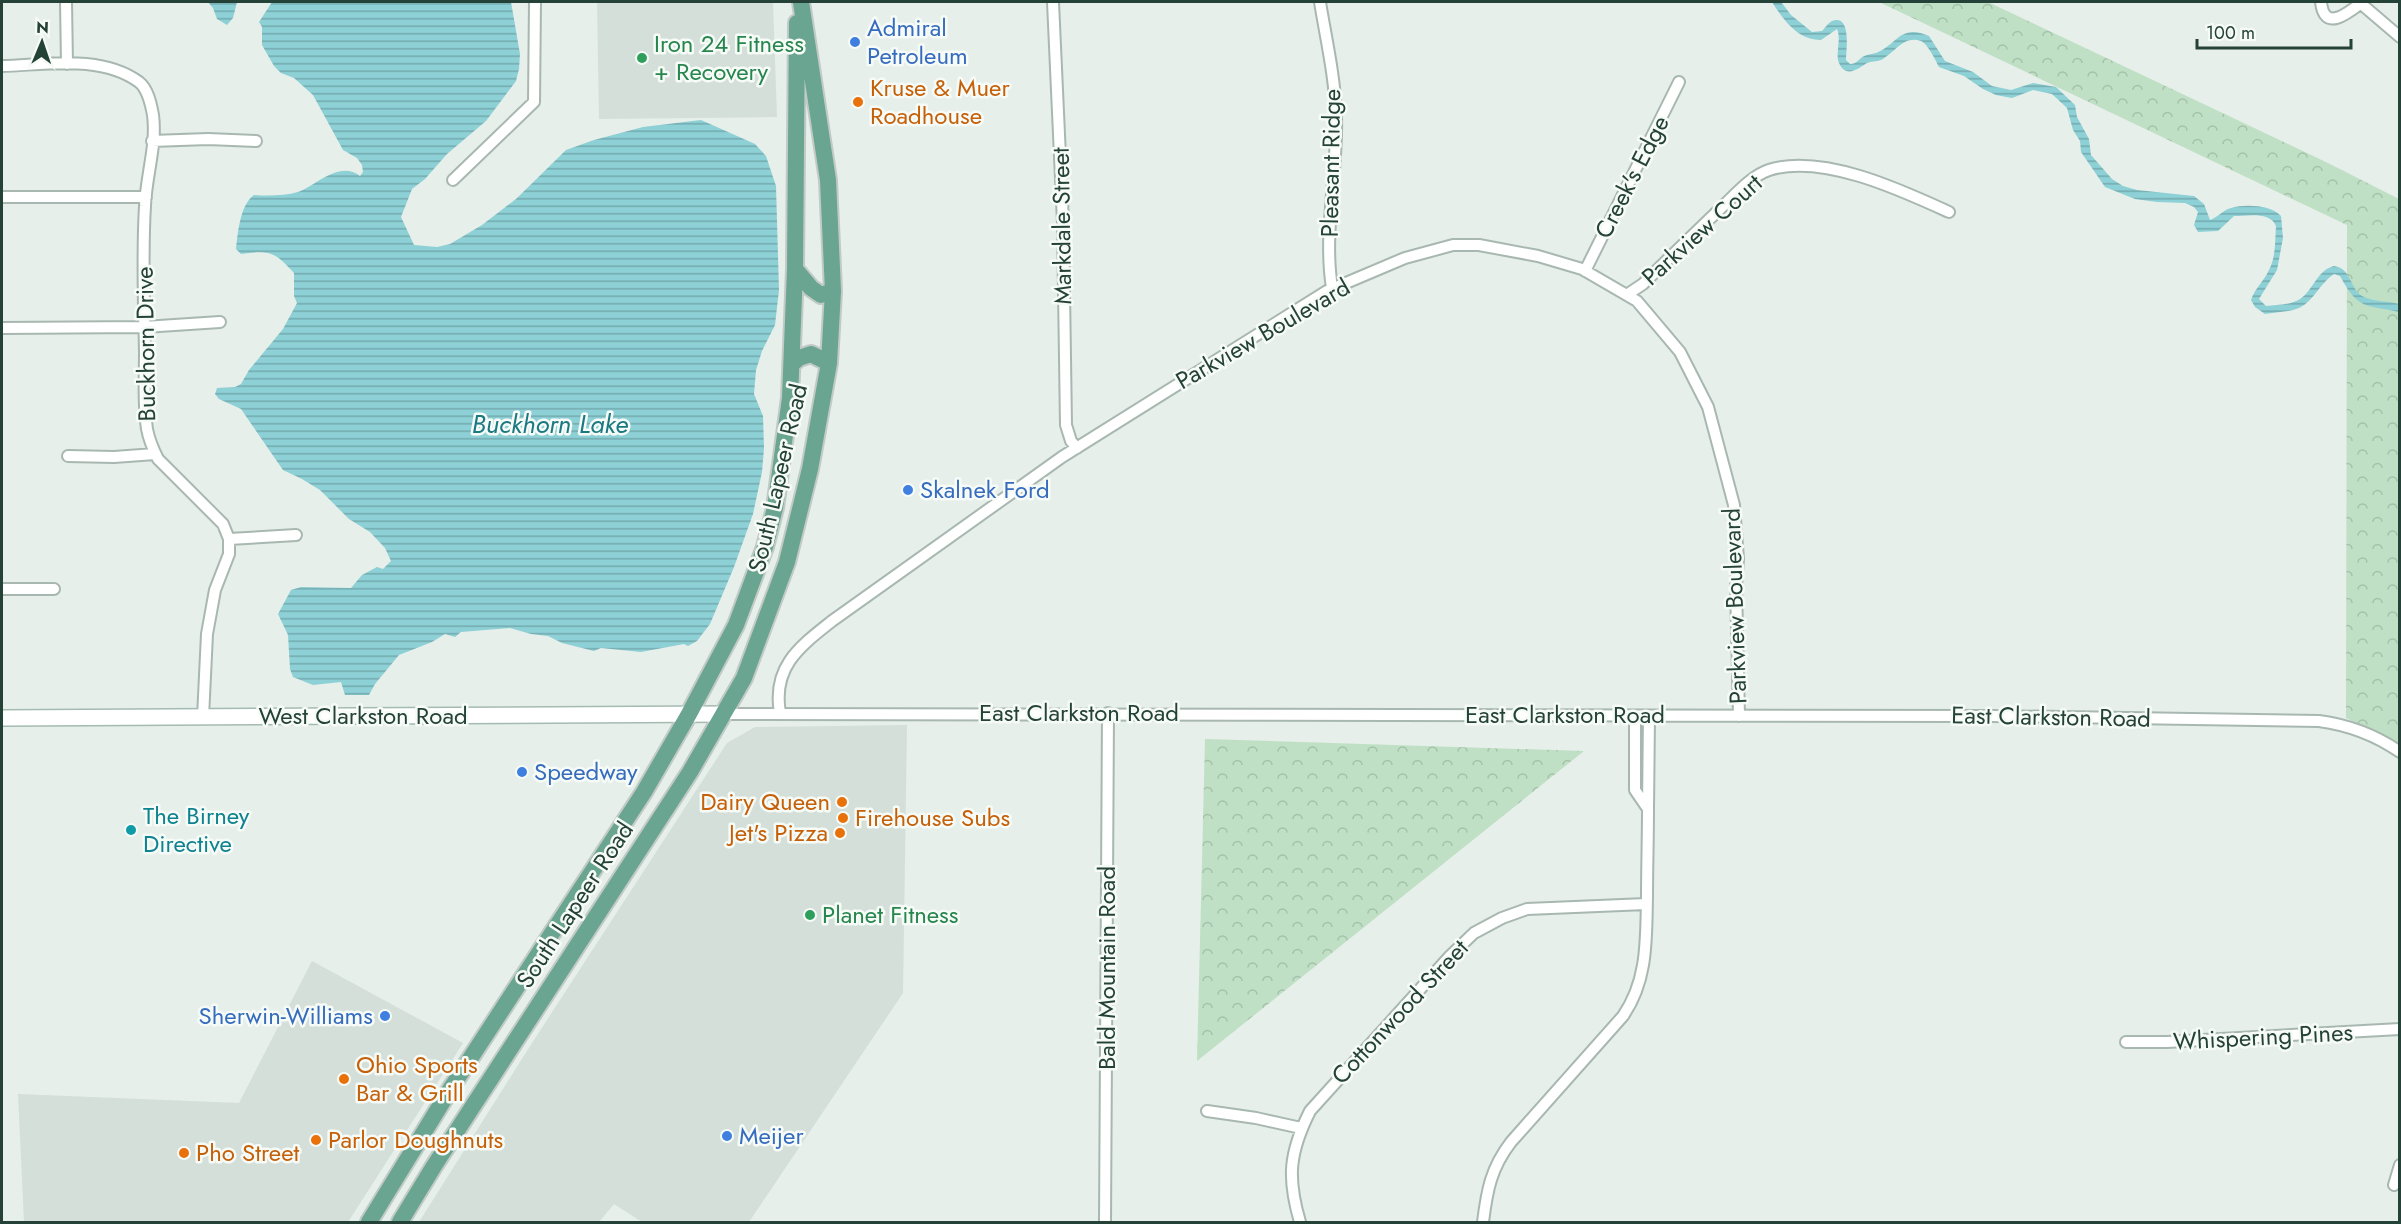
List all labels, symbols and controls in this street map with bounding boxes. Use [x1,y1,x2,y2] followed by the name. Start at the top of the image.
[867,10,968,73] place label: Admiral Petroleum
[12,12,72,72] north arrow
[2197,12,2352,50] scale bar
[36,16,49,39] text: N
[2206,20,2255,46] text: 100 m
[654,26,804,89] place label: Iron 24 Fitness + Recovery
[848,35,862,49] marker: Admiral Petroleum
[635,51,649,65] marker: Iron 24 Fitness + Recovery
[870,70,1010,133] place label: Kruse & Muer Roadhouse
[1312,88,1349,238] street label: Pleasant Ridge
[851,95,865,109] marker: Kruse & Muer Roadhouse
[1586,109,1678,244] street label: Creek's Edge
[1043,147,1080,305] street label: Markdale Street
[1634,166,1770,293] street label: Parkview Court
[127,266,164,422] street label: Buckhorn Drive
[1169,269,1356,398] street label: Parkview Boulevard
[739,380,816,576] street label: South Lapeer Road
[472,405,628,443] water label: Buckhorn Lake
[920,472,1050,507] place label: Skalnek Ford
[901,483,915,497] marker: Skalnek Ford
[1714,507,1755,705] street label: Parkview Boulevard
[979,695,1179,730] street label: East Clarkston Road
[1465,697,1665,732] street label: East Clarkston Road
[1951,697,2151,736] street label: East Clarkston Road
[258,698,468,733] street label: West Clarkston Road
[534,754,638,789] place label: Speedway
[515,765,529,779] marker: Speedway
[700,784,830,819] place label: Dairy Queen
[835,795,849,809] marker: Dairy Queen
[143,798,250,861] place label: The Birney Directive
[855,800,1010,835] place label: Firehouse Subs
[836,811,850,825] marker: Firehouse Subs
[508,815,642,995] street label: South Lapeer Road
[726,815,828,850] place label: Jet's Pizza
[124,823,138,837] marker: The Birney Directive
[833,826,847,840] marker: Jet's Pizza
[1089,866,1124,1070] street label: Bald Mountain Road
[822,897,958,932] place label: Planet Fitness
[803,908,817,922] marker: Planet Fitness
[1323,931,1476,1092] street label: Cottonwood Street
[199,998,373,1033] place label: Sherwin-Williams
[378,1009,392,1023] marker: Sherwin-Williams
[2172,1014,2354,1059] street label: Whispering Pines
[356,1047,478,1110] place label: Ohio Sports Bar & Grill
[337,1072,351,1086] marker: Ohio Sports Bar & Grill
[739,1118,804,1153] place label: Meijer
[328,1122,503,1157] place label: Parlor Doughnuts
[720,1129,734,1143] marker: Meijer
[309,1133,323,1147] marker: Parlor Doughnuts
[196,1135,300,1170] place label: Pho Street
[177,1146,191,1160] marker: Pho Street

